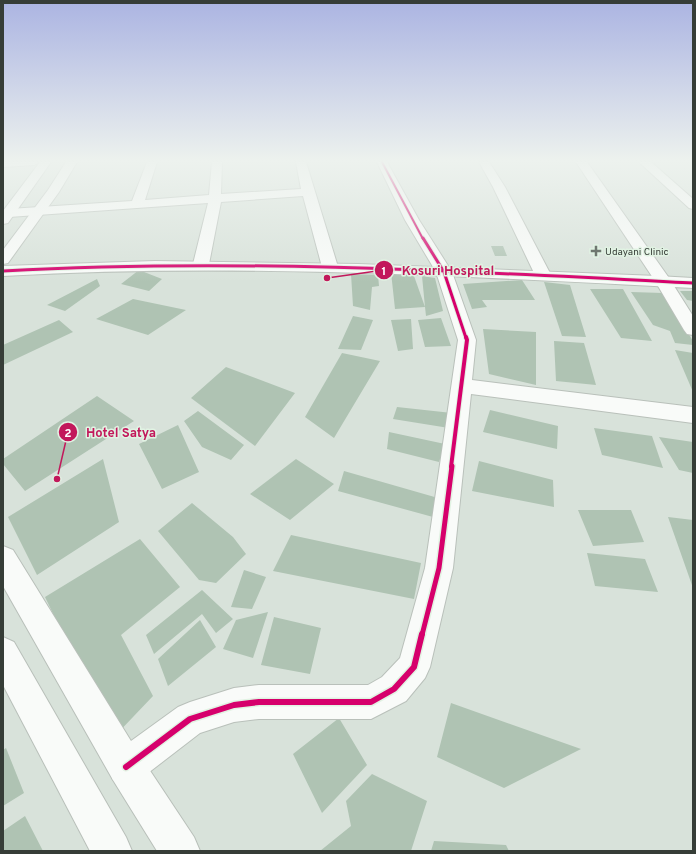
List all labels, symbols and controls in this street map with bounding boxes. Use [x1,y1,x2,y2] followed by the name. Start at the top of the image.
[590,245,602,257] marker: Udayani Clinic
[605,246,669,259] place label: Udayani Clinic
[374,258,502,283] callout: Kosuri Hospital
[382,264,386,280] text: 1
[402,264,494,280] text: Kosuri Hospital
[58,420,164,445] callout: Hotel Satya
[64,426,72,442] text: 2
[86,426,156,442] text: Hotel Satya

